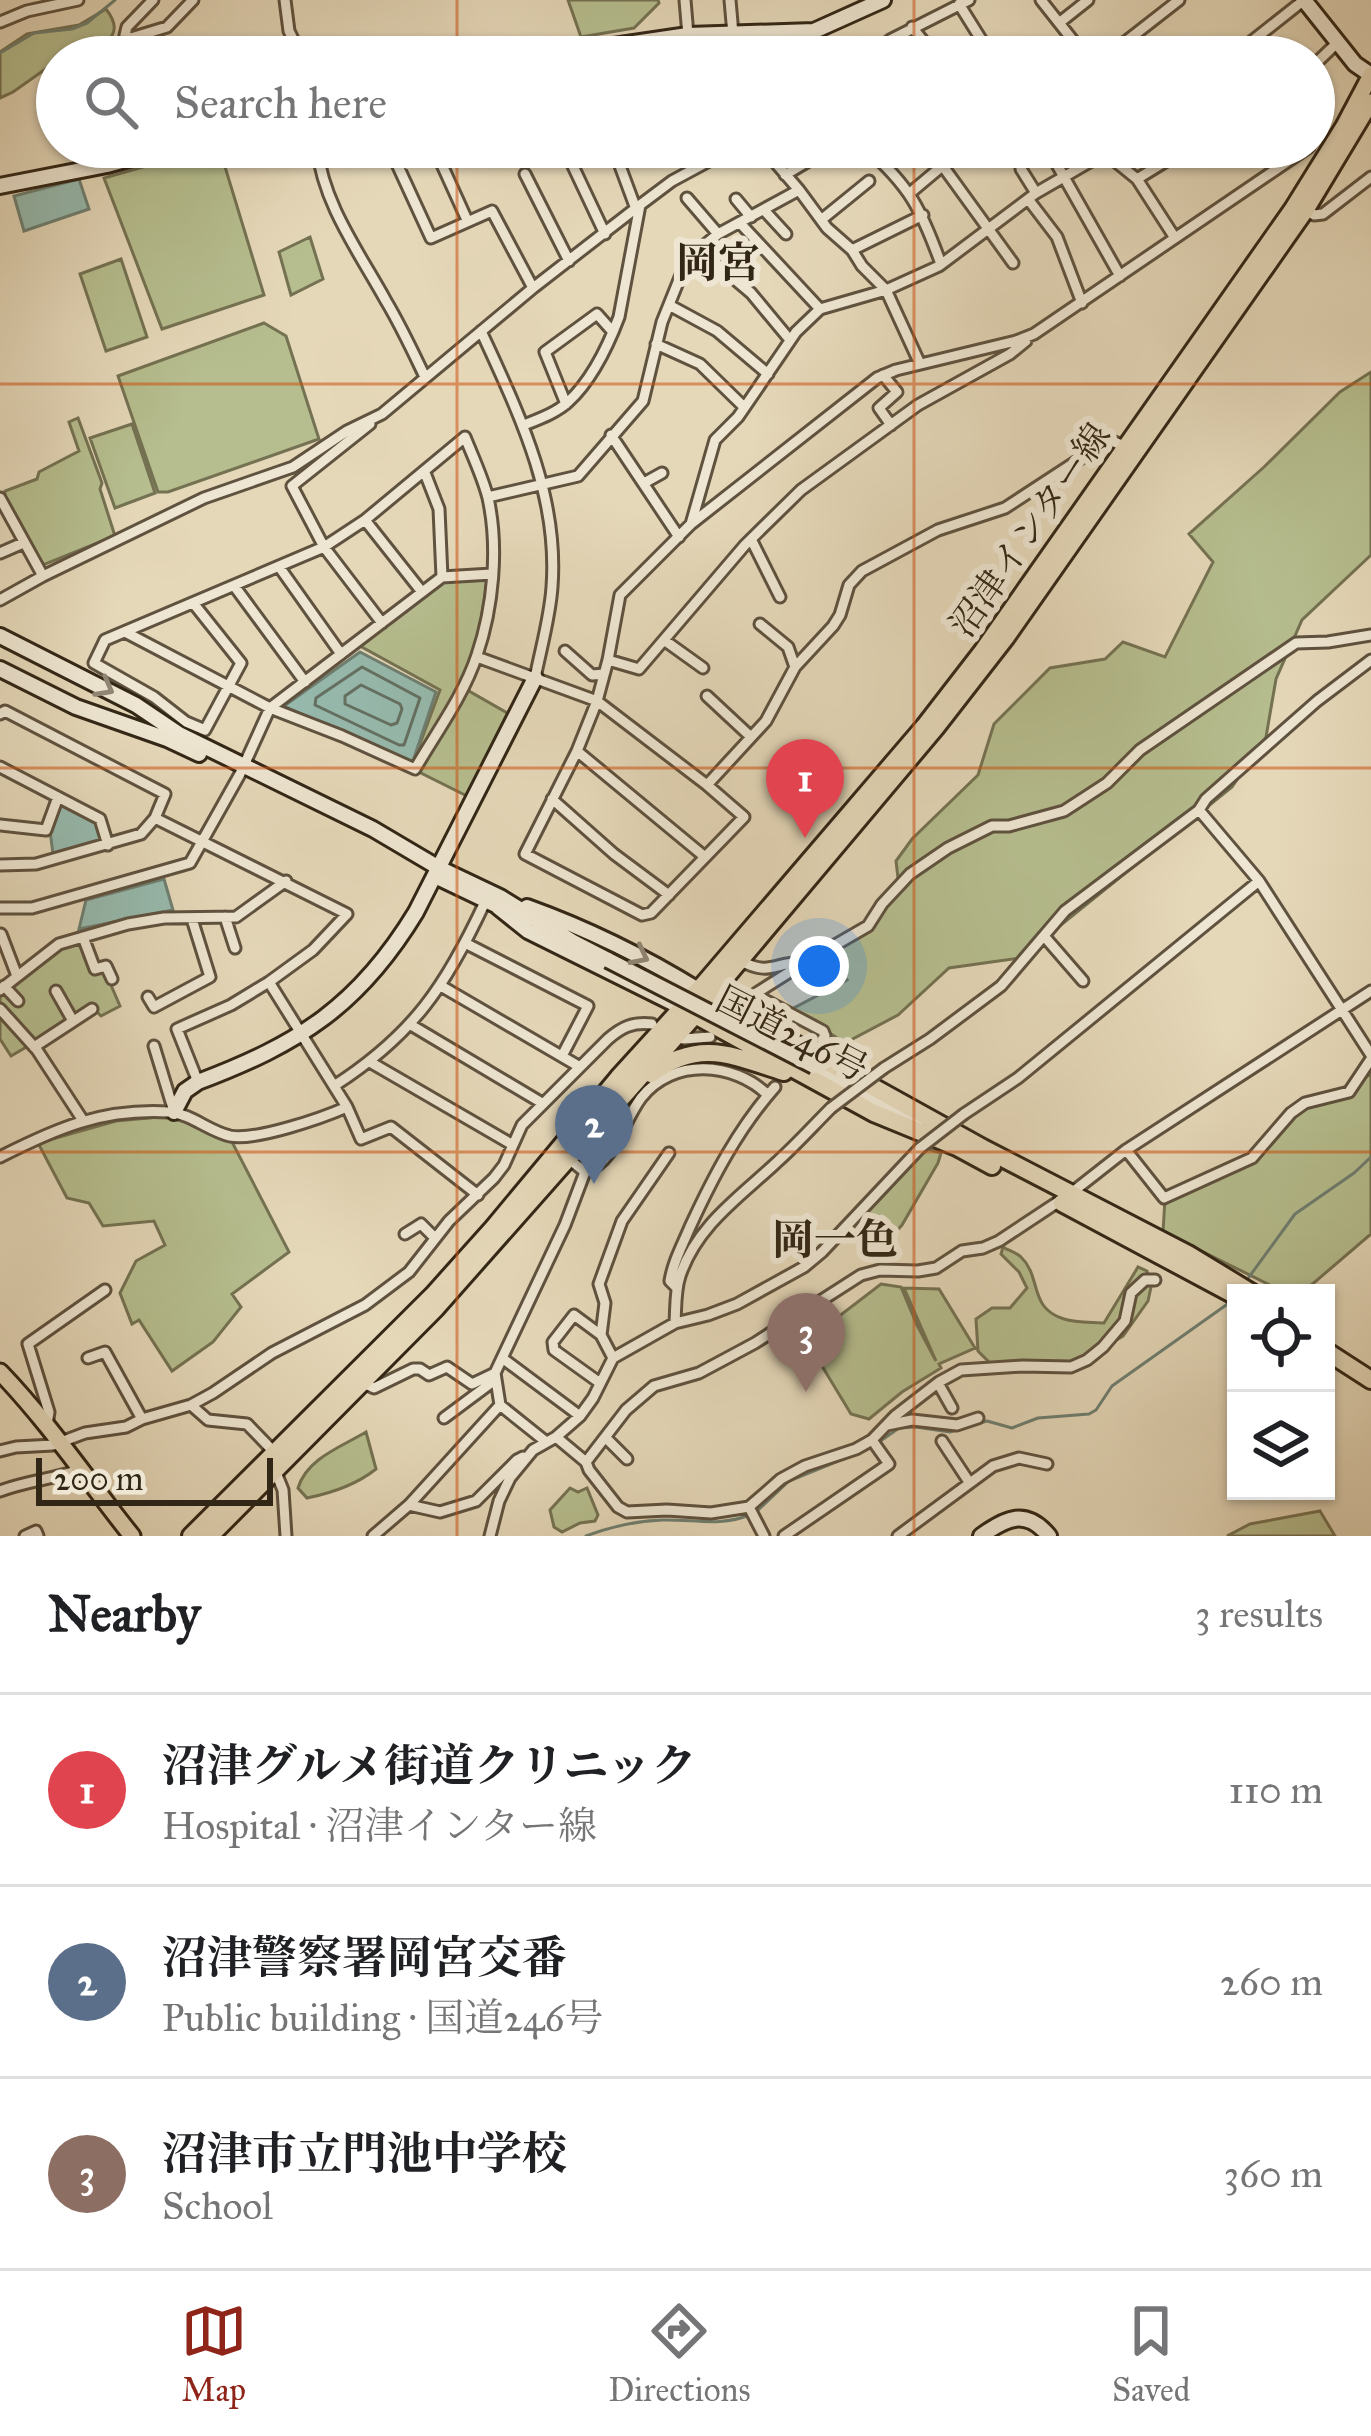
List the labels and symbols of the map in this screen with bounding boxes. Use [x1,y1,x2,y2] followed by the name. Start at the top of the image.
[676,237,760,289] district label: 岡宮
[940,415,1120,645] street label: 沼津インター線
[92,674,113,697] one-way arrow
[766,739,844,838] pin: 1
[789,936,849,996] your location
[627,941,649,964] one-way arrow
[709,977,875,1091] street label: 国道246号
[555,1085,633,1184] pin: 2
[772,1214,898,1266] district label: 岡一色
[767,1293,845,1392] pin: 3
[36,1452,273,1505] scale bar

